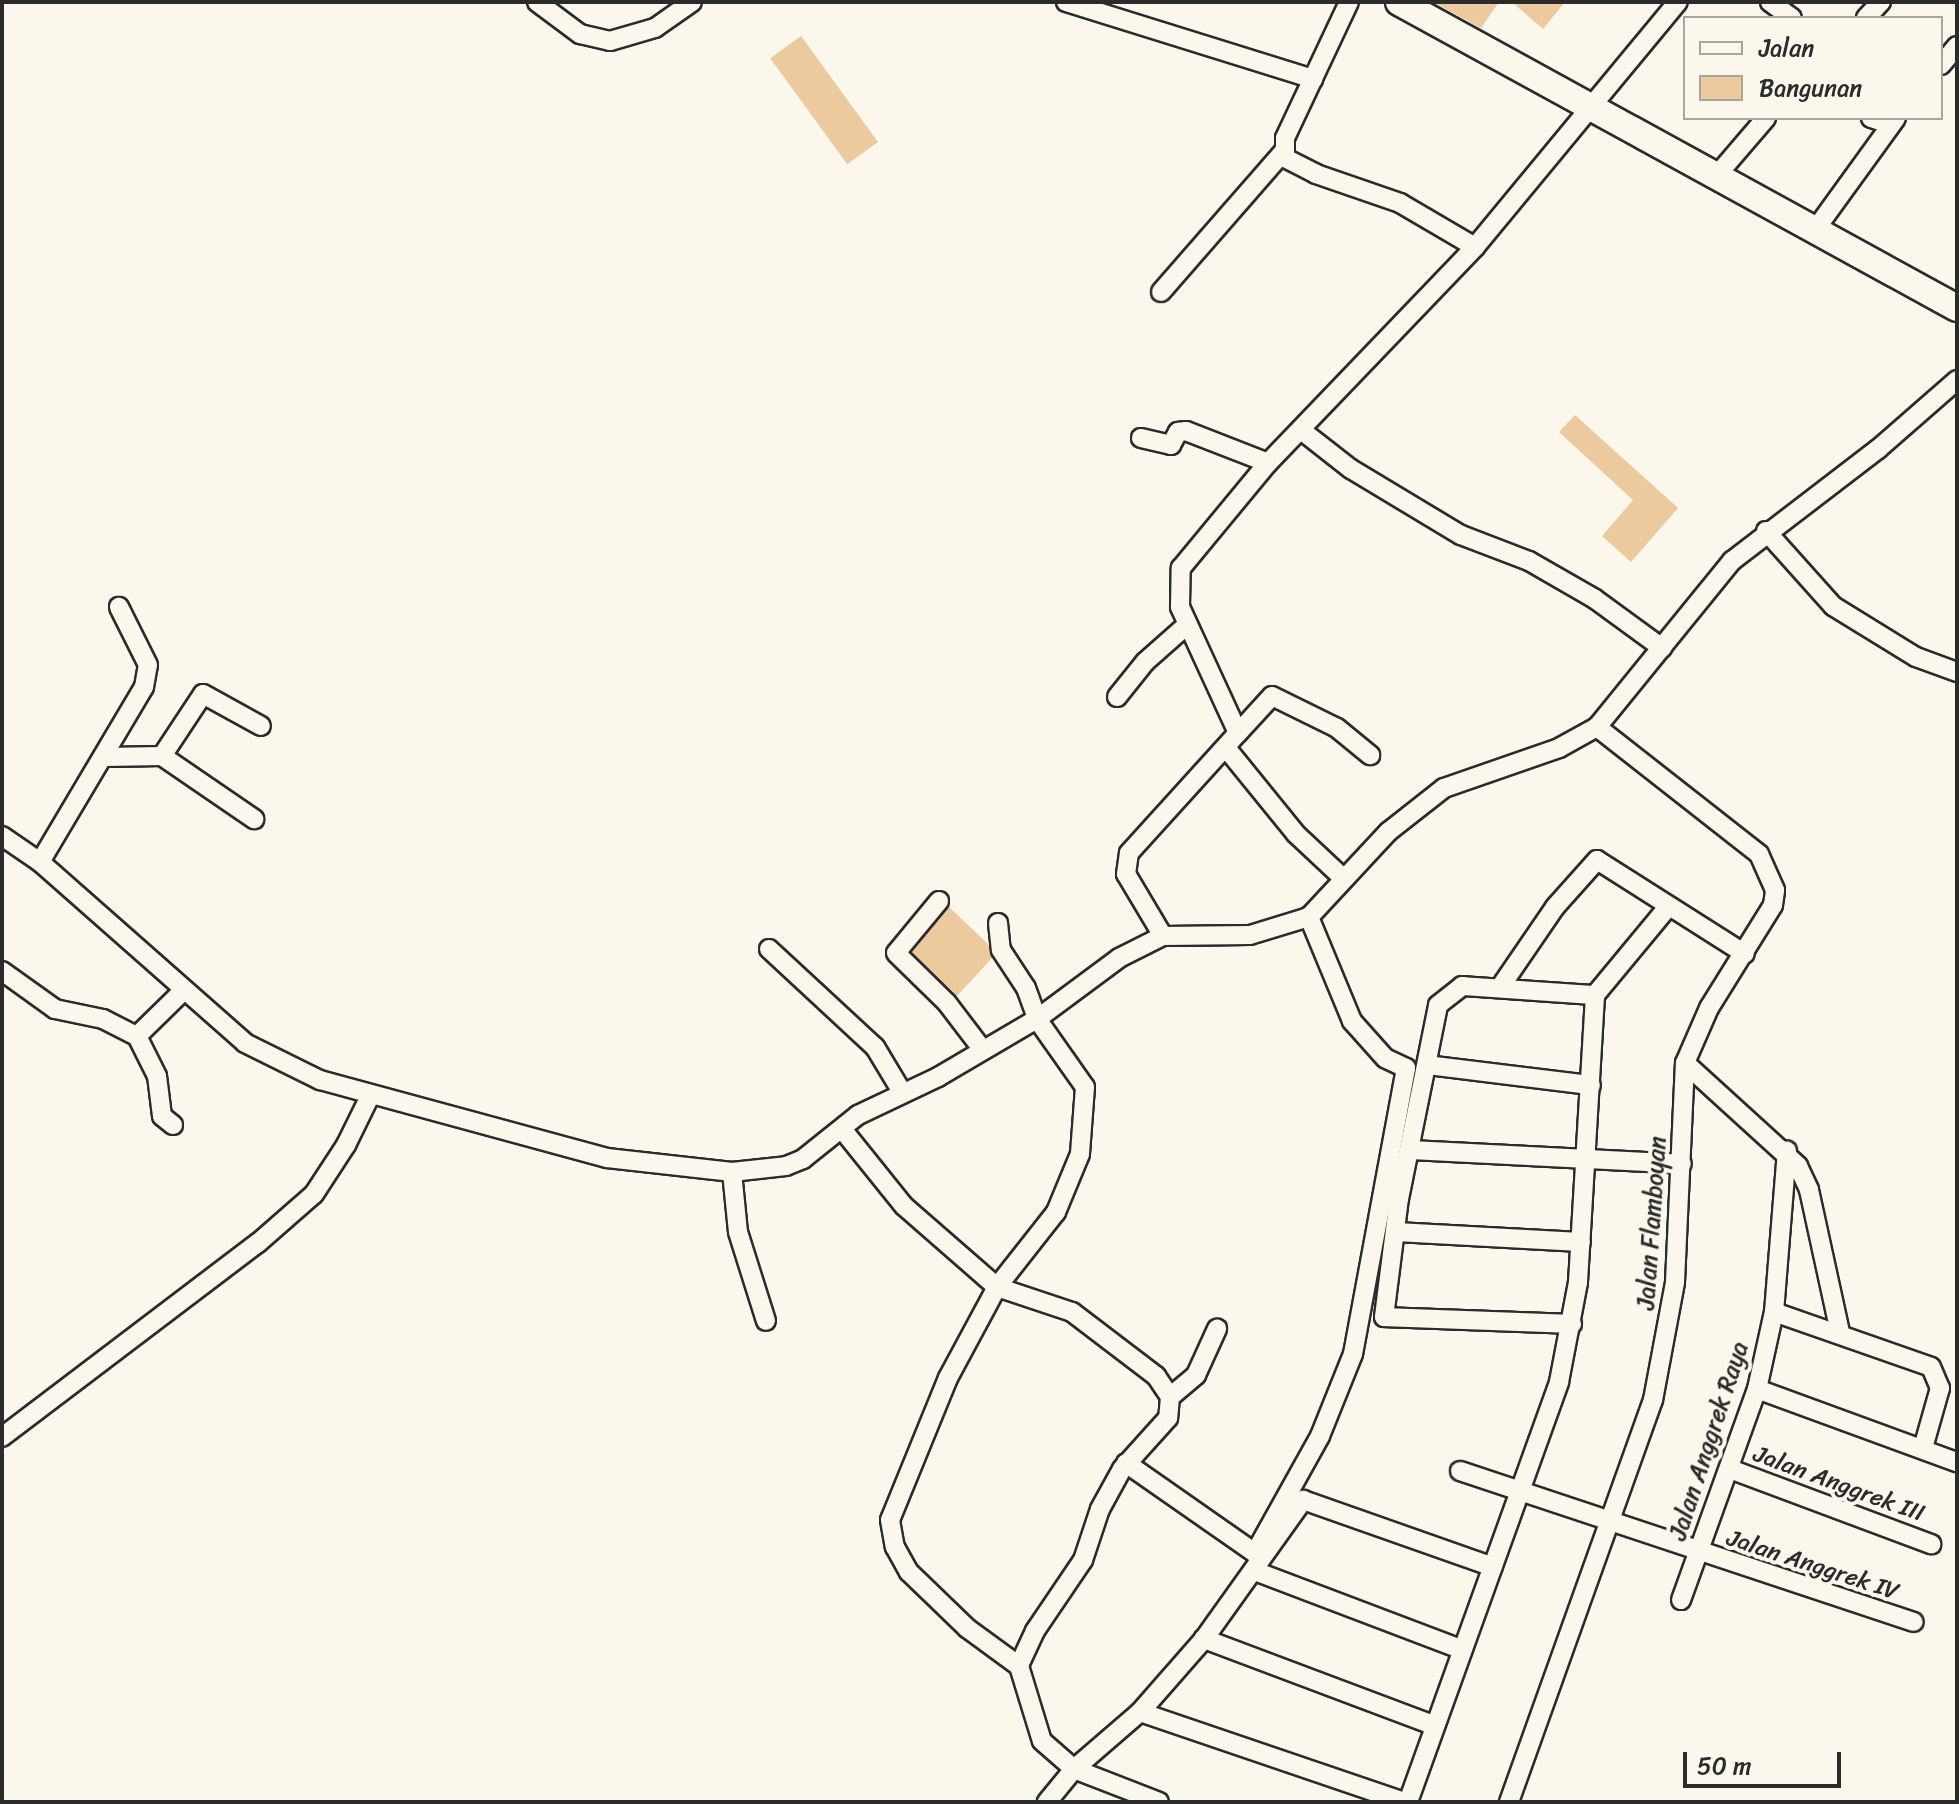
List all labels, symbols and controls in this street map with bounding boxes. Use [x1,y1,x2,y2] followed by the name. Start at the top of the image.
[1683,16,1943,120] legend
[1759,27,1814,69] text: Jalan
[1759,67,1862,109] text: Bangunan
[1632,1135,1672,1311] street label: Jalan Flamboyan
[1663,1338,1755,1544] street label: Jalan Anggrek Raya
[1750,1440,1928,1528] street label: Jalan Anggrek III
[1723,1524,1903,1606] street label: Jalan Anggrek IV
[1687,1736,1845,1786] scale bar
[1697,1745,1752,1787] text: 50 m

